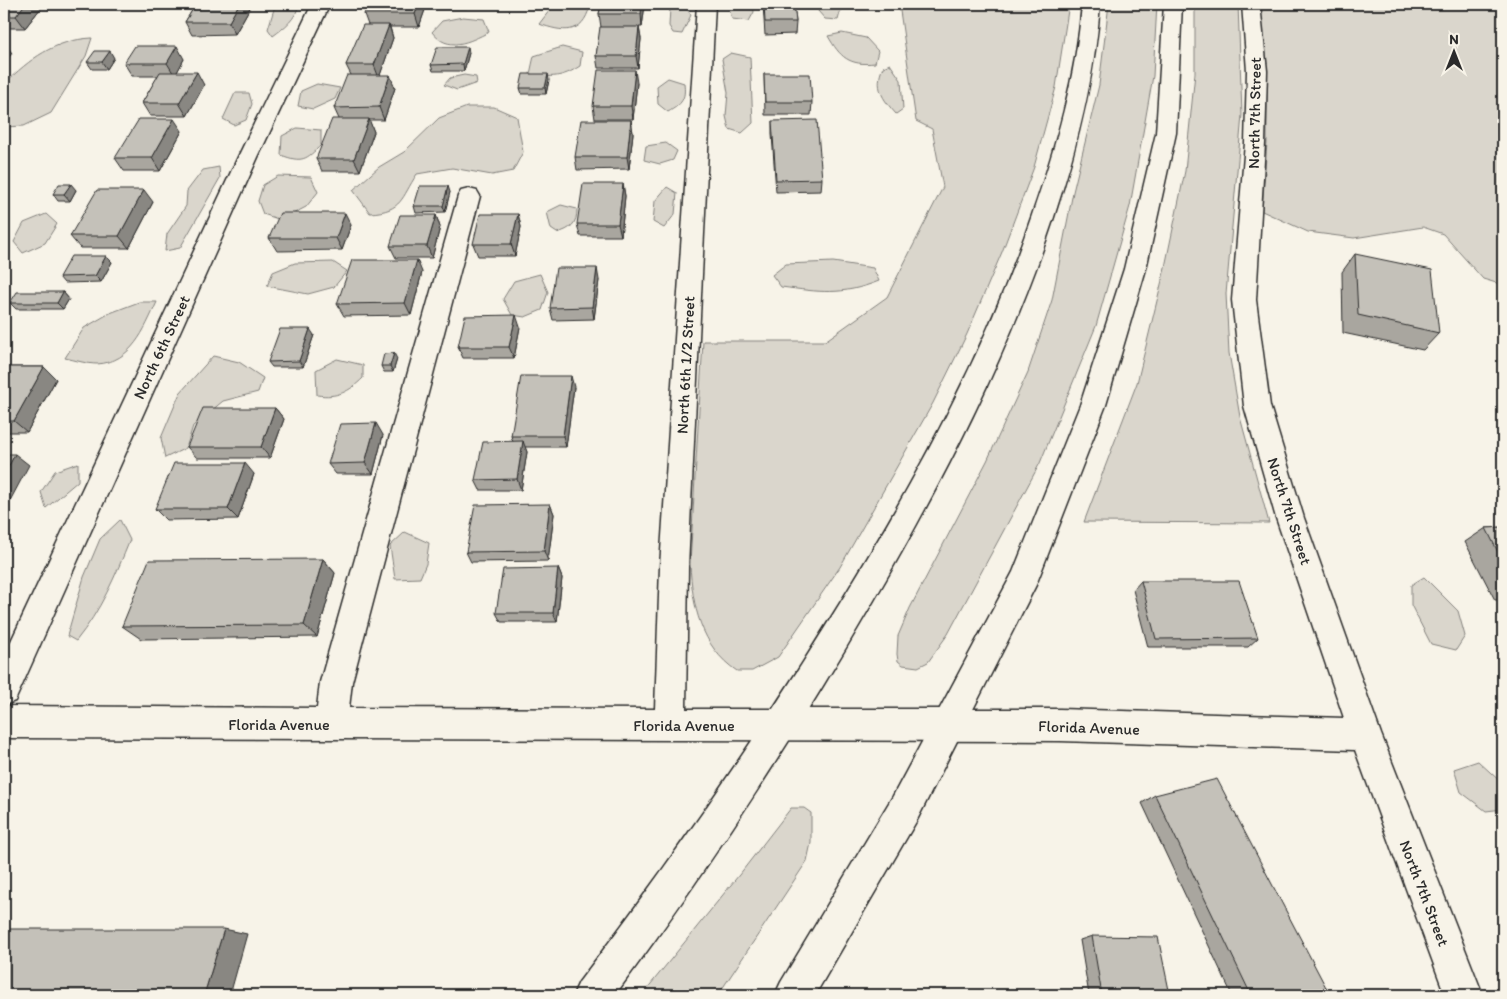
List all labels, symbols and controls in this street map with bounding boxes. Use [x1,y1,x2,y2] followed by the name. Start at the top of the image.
[1430,28,1480,78] north arrow
[1449,31,1459,48] text: N
[1244,57,1265,169] street label: North 7th Street
[129,292,194,402] street label: North 6th Street
[672,296,699,435] street label: North 6th 1/2 Street
[1263,455,1316,567] street label: North 7th Street
[228,715,330,734] street label: Florida Avenue
[633,716,735,735] street label: Florida Avenue
[1038,716,1140,739] street label: Florida Avenue
[1396,838,1453,949] street label: North 7th Street

